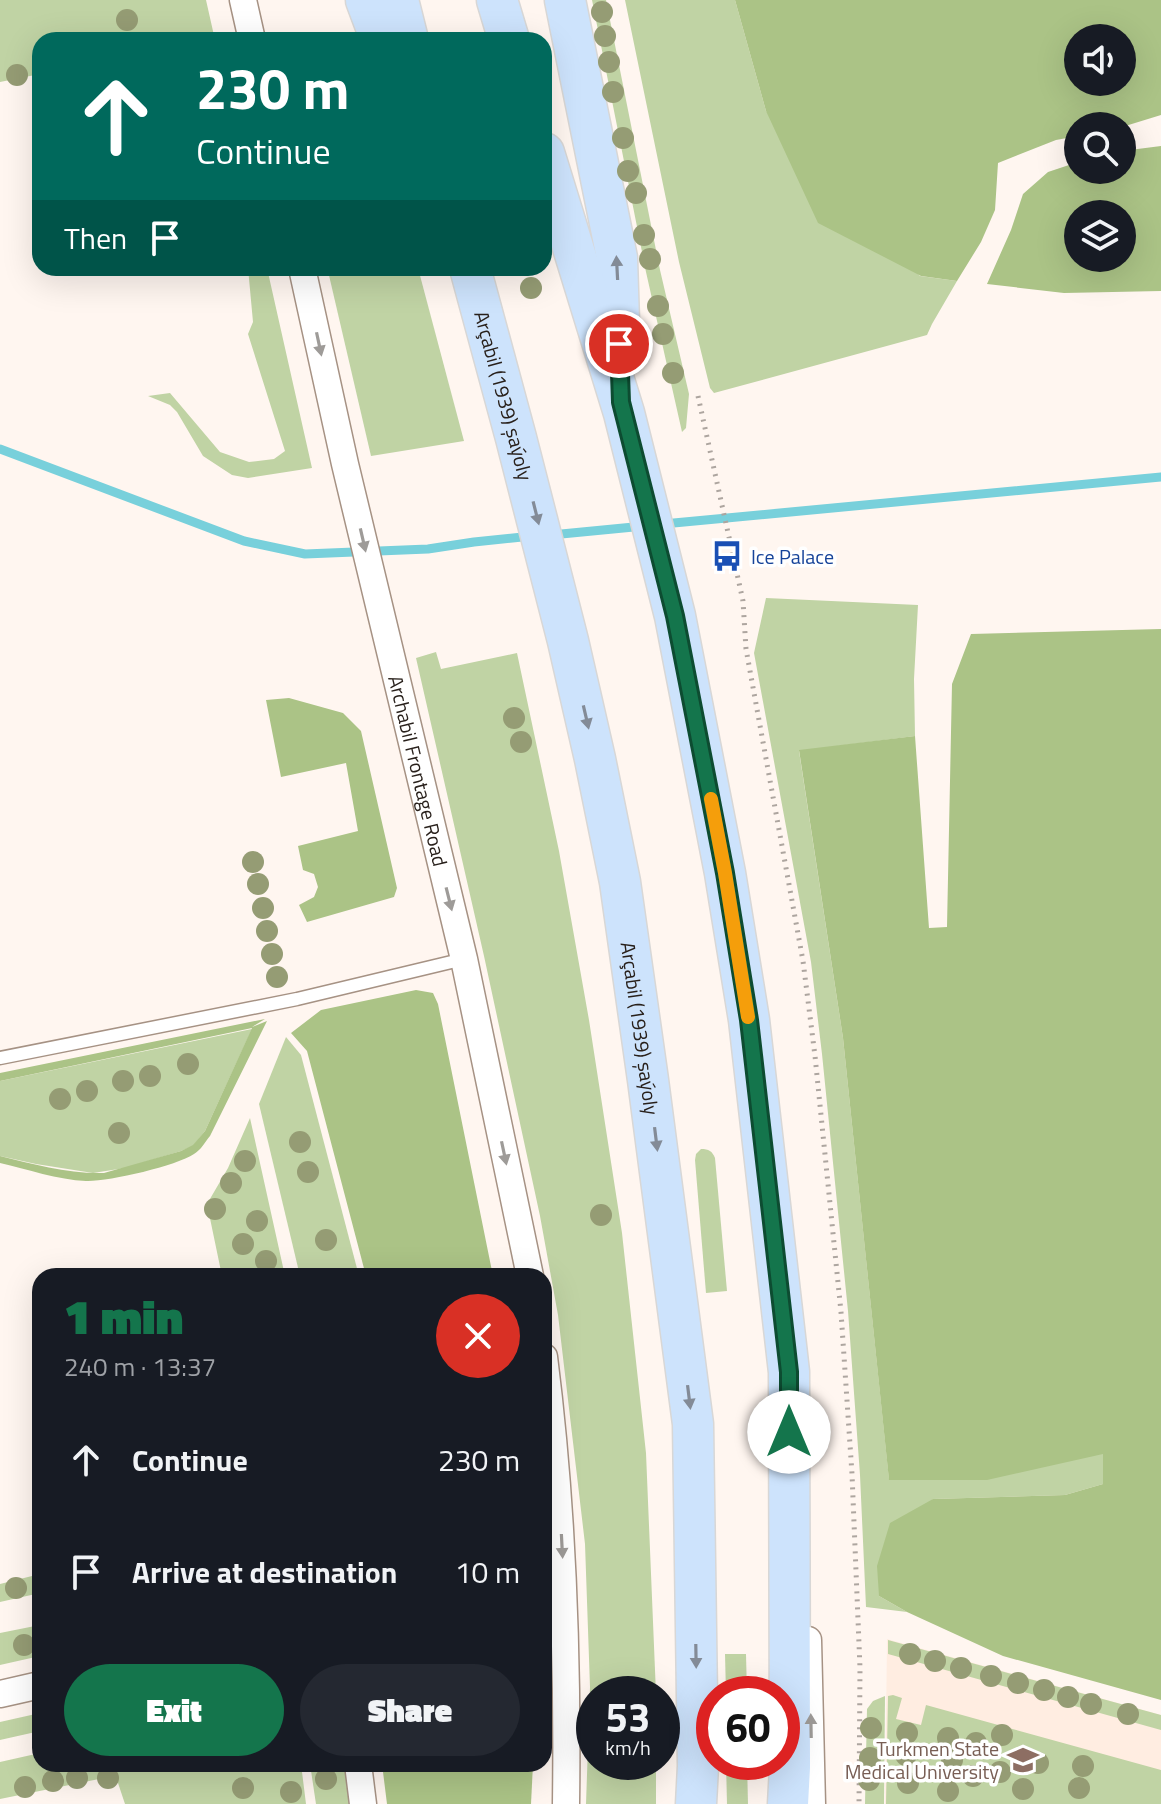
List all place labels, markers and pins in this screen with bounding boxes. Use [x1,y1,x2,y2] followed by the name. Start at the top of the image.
[585,310,653,378] pin
[710,539,744,573] bus stop icon: Ice Palace
[751,541,834,572] place label: Ice Palace
[845,1733,999,1787] place label: Turkmen State Medical University
[1006,1743,1040,1777] school or university icon: Turkmen State Medical University

